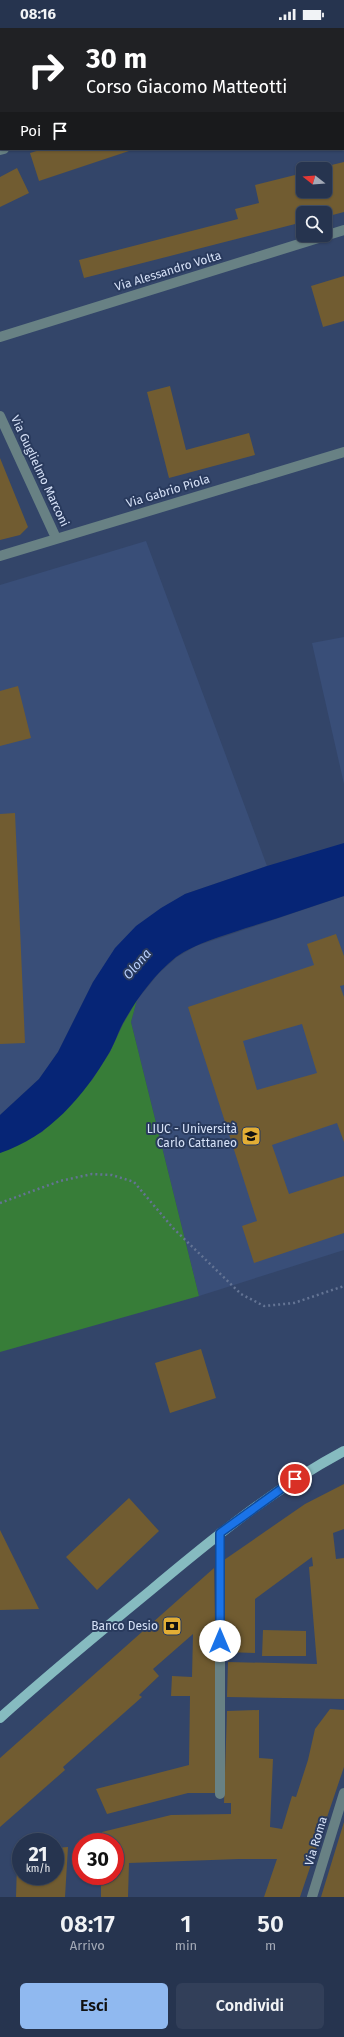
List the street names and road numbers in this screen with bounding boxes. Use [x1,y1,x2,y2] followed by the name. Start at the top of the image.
[113,248,223,294] street label: Via Alessandro Volta
[8,413,72,529] street label: Via Guglielmo Marconi
[125,472,211,510] street label: Via Gabrio Piola
[302,1815,330,1867] street label: Via Roma

